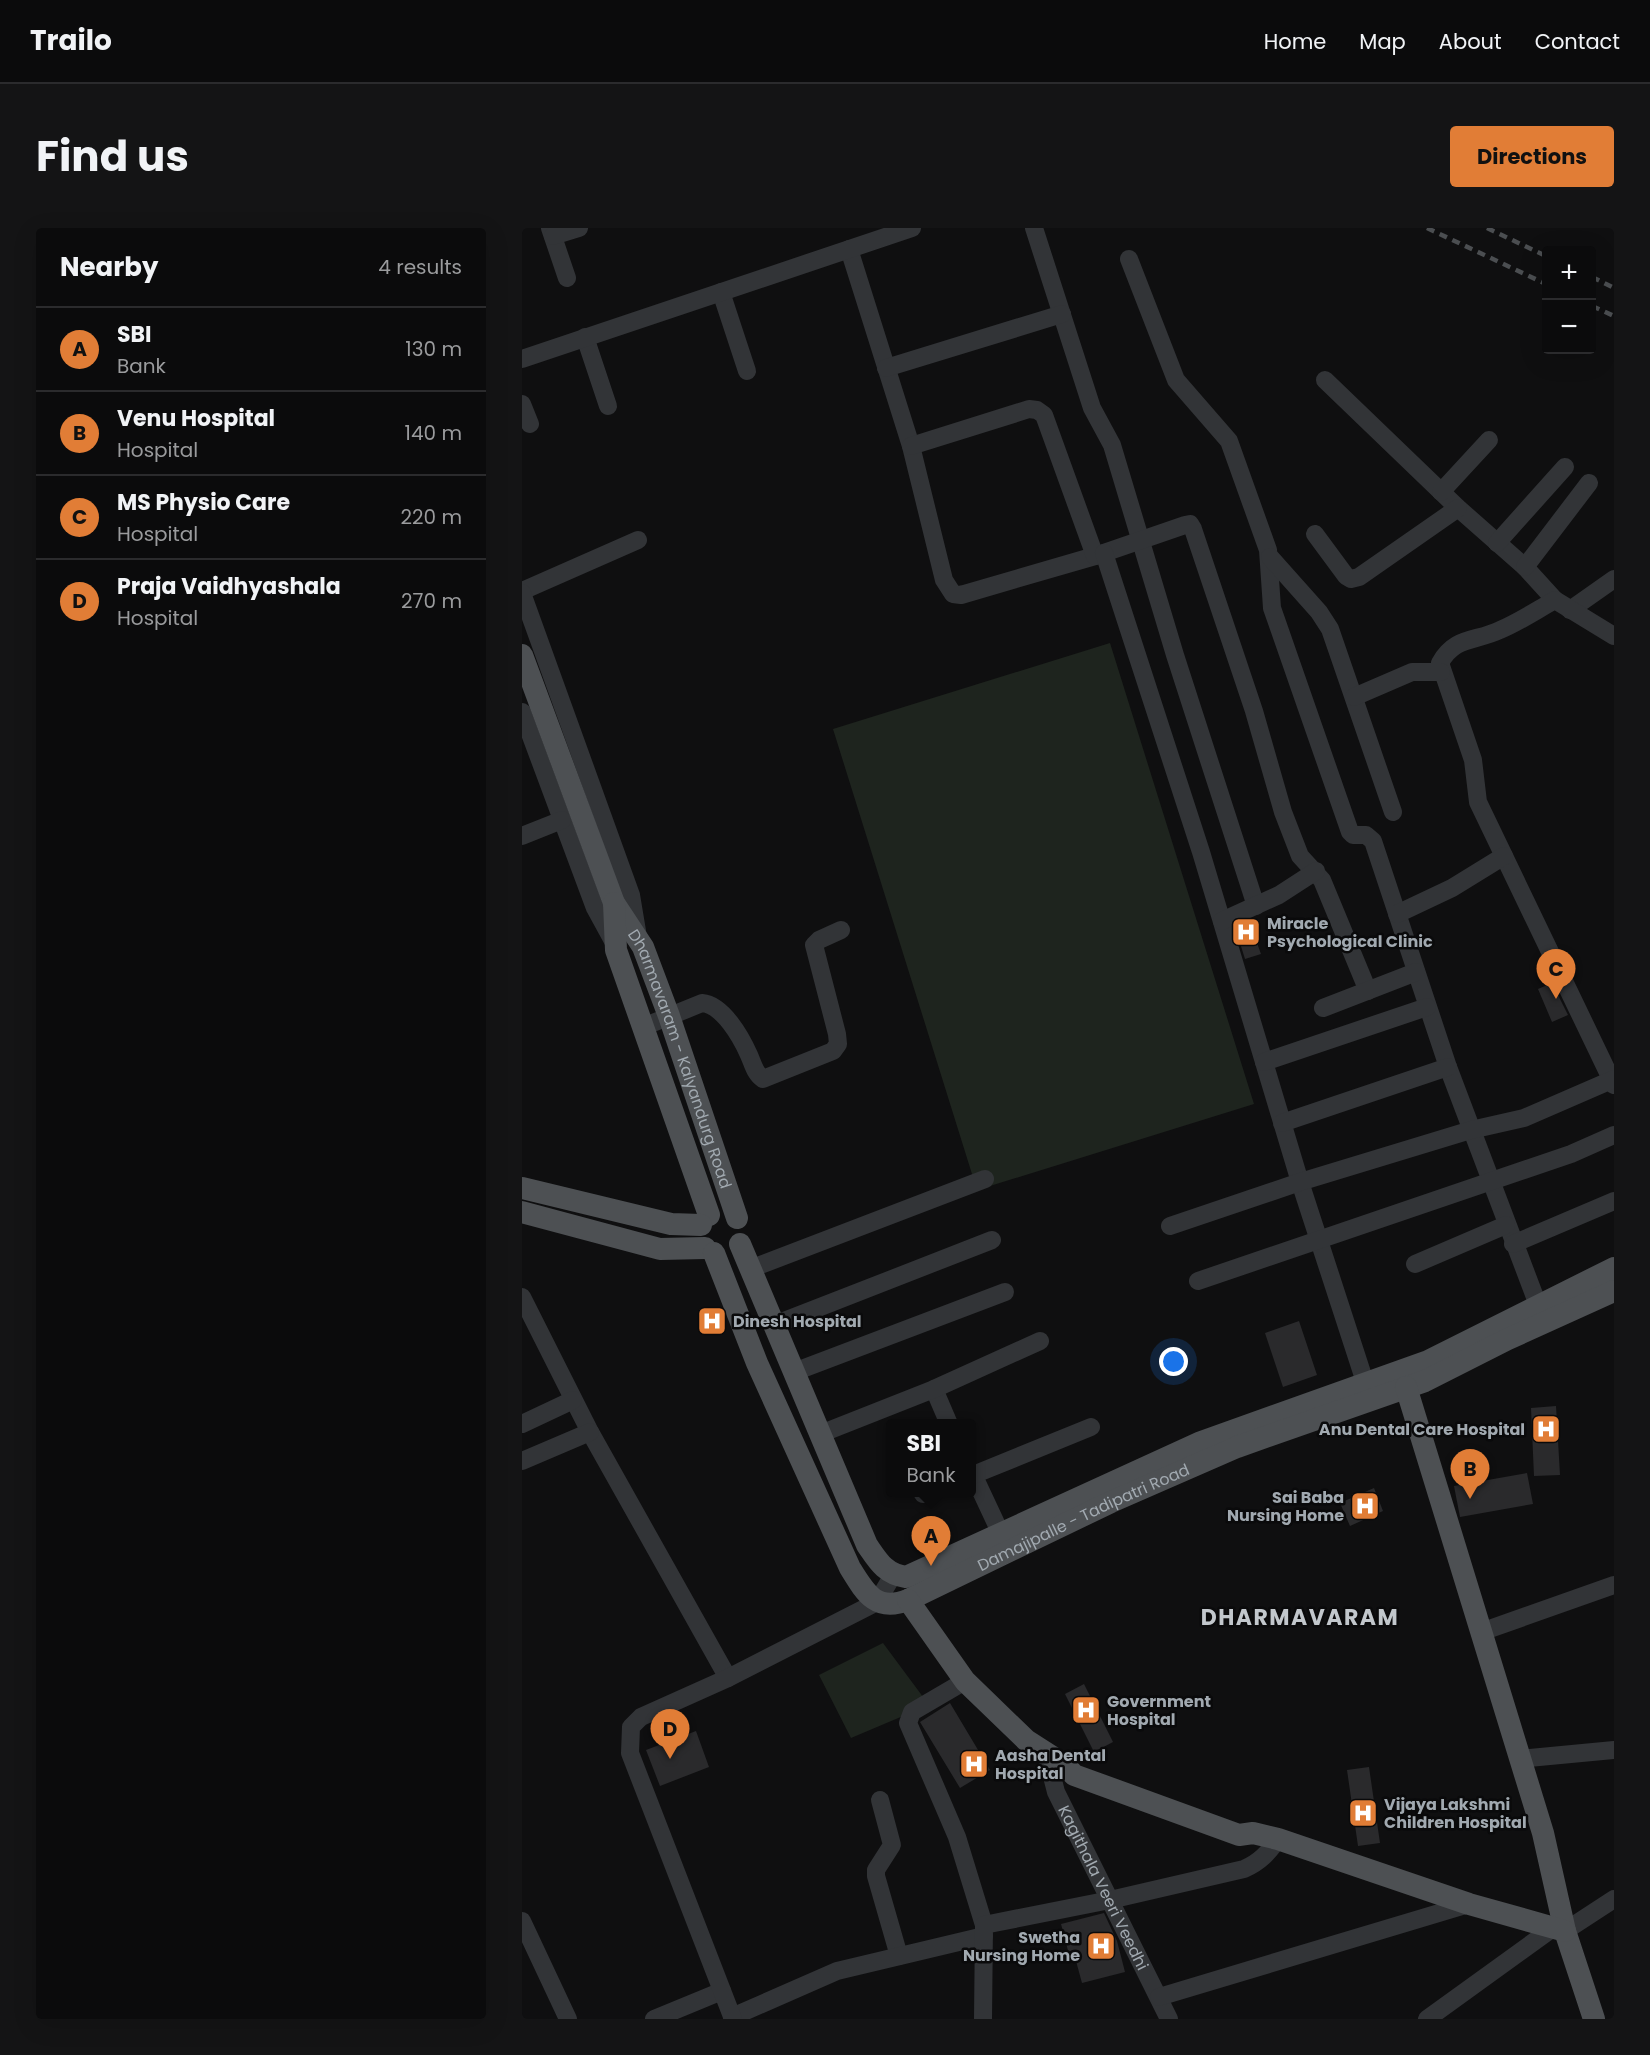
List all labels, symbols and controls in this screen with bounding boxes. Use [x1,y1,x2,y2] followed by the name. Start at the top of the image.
[30,21,112,60] text: Trailo
[1264,27,1326,56] text: Home
[1359,27,1406,56] text: Map
[1439,27,1502,56] text: About
[1535,27,1620,56] text: Contact
[1450,126,1614,187] button: Directions
[36,127,189,186] text: Find us
[1542,246,1596,354] map controls
[1542,246,1596,300] button: +
[60,249,158,285] text: Nearby
[378,253,462,281] text: 4 results
[1542,300,1596,354] button: −
[117,319,152,350] text: SBI
[72,335,87,363] text: A
[405,335,462,363] text: 130 m
[117,352,166,380] text: Bank
[117,403,275,434] text: Venu Hospital
[73,419,86,447] text: B
[405,419,462,447] text: 140 m
[117,436,198,464] text: Hospital
[117,487,290,518] text: MS Physio Care
[72,503,87,531] text: C
[401,503,462,531] text: 220 m
[117,520,198,548] text: Hospital
[117,571,341,602] text: Praja Vaidhyashala
[72,587,87,615] text: D
[401,587,462,615] text: 270 m
[117,604,198,632] text: Hospital
[1267,912,1433,953] place label: Miracle Psychological Clinic
[1230,916,1262,948] hospital icon: Miracle Psychological Clinic
[623,924,738,1191] street label: Dharmavaram - Kalyandurg Road
[1536,950,1576,999] pin: C
[696,1305,728,1337] hospital icon: Dinesh Hospital
[733,1310,862,1333] place label: Dinesh Hospital
[1159,1347,1188,1376] your location
[1530,1413,1562,1445] hospital icon: Anu Dental Care Hospital
[1319,1418,1525,1441] place label: Anu Dental Care Hospital
[886,1419,976,1497] popup
[907,1428,941,1459] text: SBI
[1450,1450,1490,1499] pin: B
[973,1458,1193,1576] street label: Damajipalle - Tadipatri Road
[907,1461,955,1489] text: Bank
[1227,1486,1344,1527] place label: Sai Baba Nursing Home
[1349,1490,1381,1522] hospital icon: Sai Baba Nursing Home
[912,1516,950,1566] pin: A
[1201,1602,1399,1633] district label: DHARMAVARAM
[1107,1690,1211,1731] place label: Government Hospital
[1070,1694,1102,1726] hospital icon: Government Hospital
[650,1710,690,1759] pin: D
[995,1744,1106,1785] place label: Aasha Dental Hospital
[958,1748,990,1780] hospital icon: Aasha Dental Hospital
[1384,1793,1527,1834] place label: Vijaya Lakshmi Children Hospital
[1347,1797,1379,1829] hospital icon: Vijaya Lakshmi Children Hospital
[1053,1801,1154,1974] street label: Kagithala Veeri Veedhi
[963,1926,1080,1967] place label: Swetha Nursing Home
[1085,1930,1117,1962] hospital icon: Swetha Nursing Home

